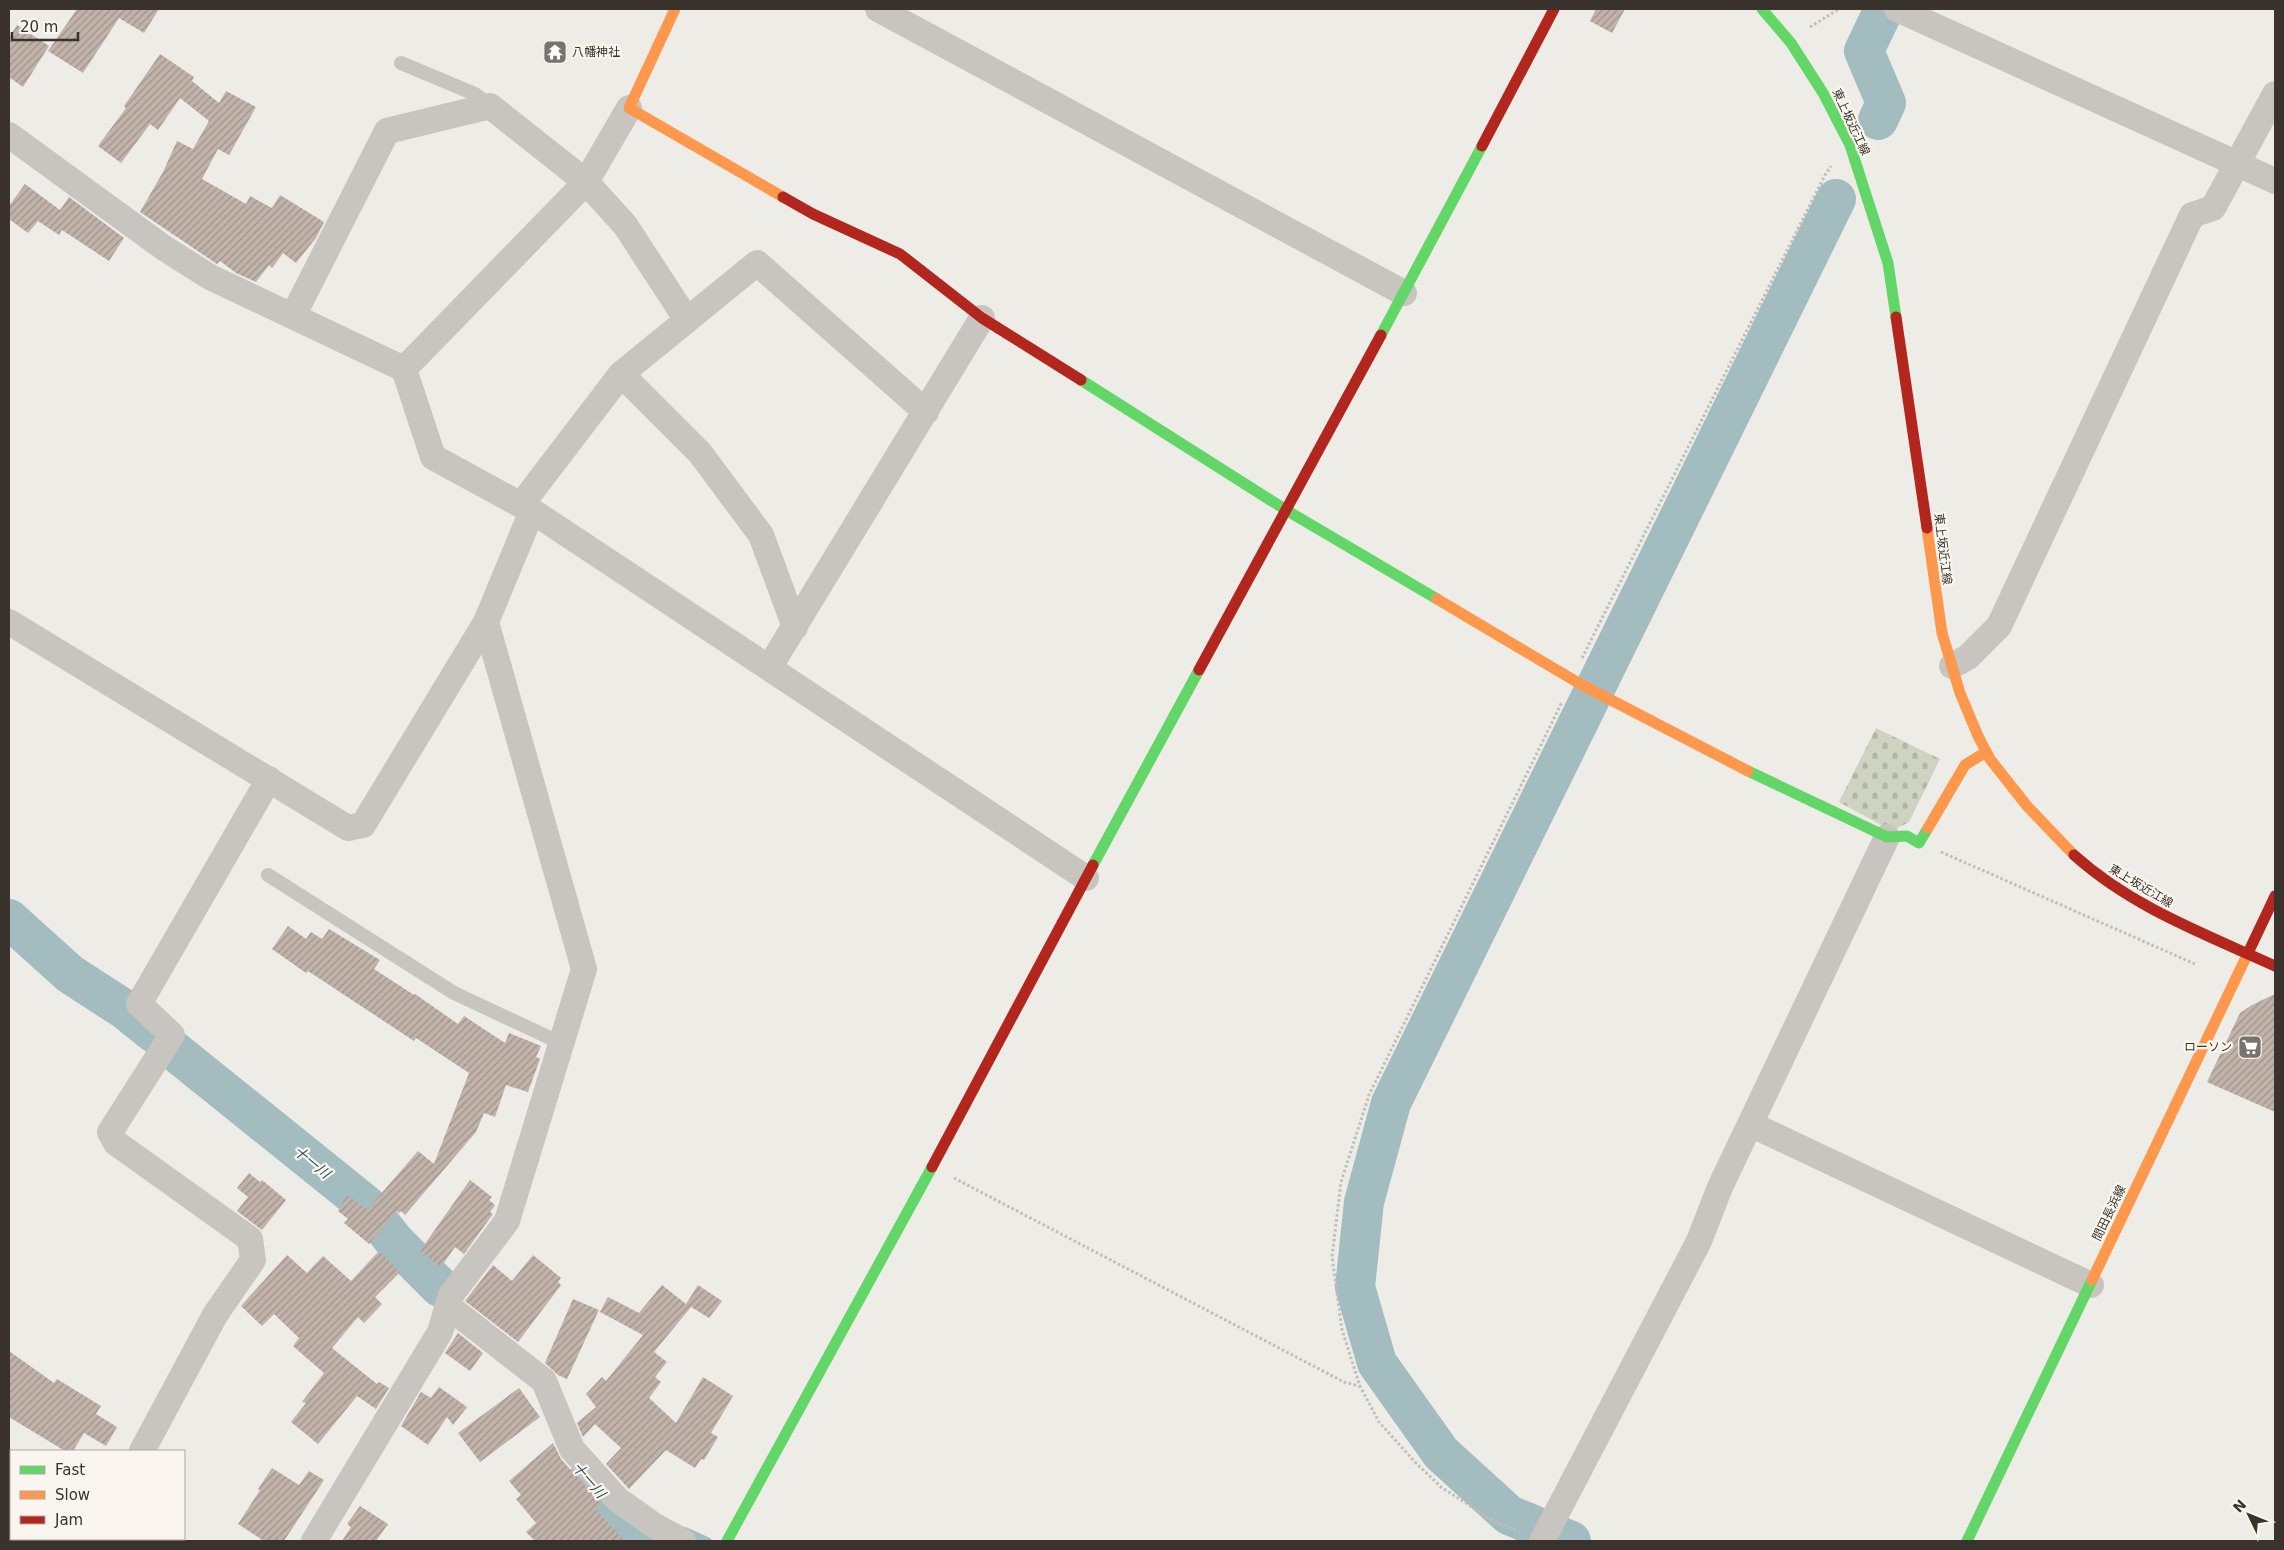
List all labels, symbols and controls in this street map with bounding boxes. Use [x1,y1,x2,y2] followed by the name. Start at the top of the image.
[12,10,79,42] scale bar
[20,18,58,36] text: 20 m
[542,39,568,65] temple icon: 八幡神社
[572,45,620,59] place label: 八幡神社
[1829,86,1873,158] street label: 東上坂近江線
[1932,512,1954,586] street label: 東上坂近江線
[2107,861,2175,911] street label: 東上坂近江線
[2237,1034,2263,1060] supermarket icon: ローソン
[2184,1040,2232,1054] place label: ローソン
[291,1143,335,1183] water label: 十一川
[2090,1183,2128,1243] street label: 間田長浜線
[10,1450,185,1540] legend
[569,1459,610,1503] water label: 十一川
[55,1461,85,1479] text: Fast
[55,1486,90,1504] text: Slow
[2224,1490,2274,1540] north arrow
[2230,1496,2249,1516] text: N
[54,1511,83,1529] text: Jam

